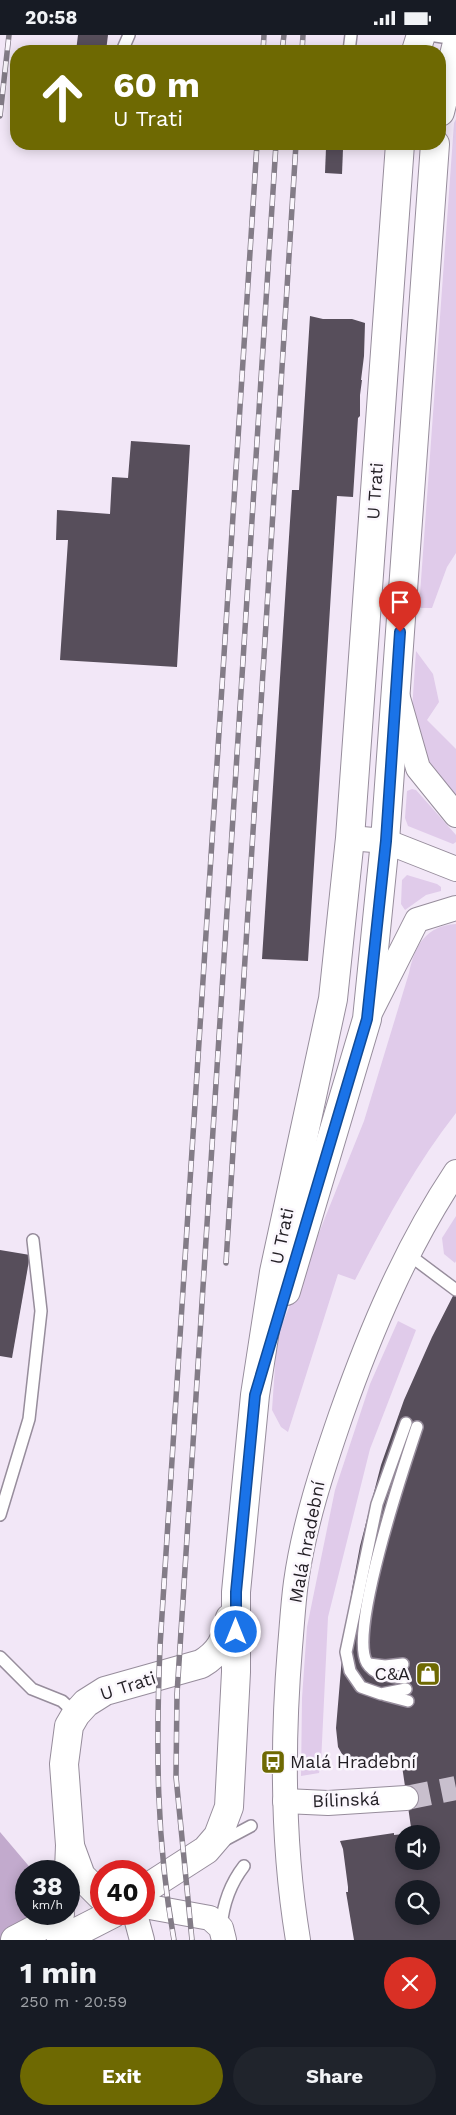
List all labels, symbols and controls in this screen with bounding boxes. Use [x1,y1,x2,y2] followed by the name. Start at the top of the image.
[25,6,77,29] text: 20:58
[113,64,200,106] text: 60 m
[30,65,95,130] icon: ahead
[113,106,183,131] text: U Trati
[362,462,387,520] street label: U Trati
[379,581,421,632] pin
[386,588,414,616] icon: arrive
[265,1206,298,1266] street label: U Trati
[284,1479,329,1605] street label: Malá hradební
[209,1605,261,1657] position arrow
[415,1661,441,1687] shop icon: C&A
[375,1663,410,1684] place label: C&A
[97,1667,158,1704] street label: U Trati
[260,1749,286,1775] bus stop icon: Malá Hradební
[290,1751,416,1772] place label: Malá Hradební
[312,1788,380,1811] street label: Bílinská
[395,1825,440,1925] map controls
[395,1825,440,1870] button: sound
[90,1860,155,1925] speed limit sign: 40
[32,1872,63,1901] text: 38
[395,1880,440,1925] button: search
[32,1898,63,1912] text: km/h
[20,1955,97,1990] text: 1 min
[384,1957,436,2009] button: close
[20,1992,127,2011] text: 250 m · 20:59
[20,2047,223,2105] button: Exit
[233,2047,436,2105] button: Share

